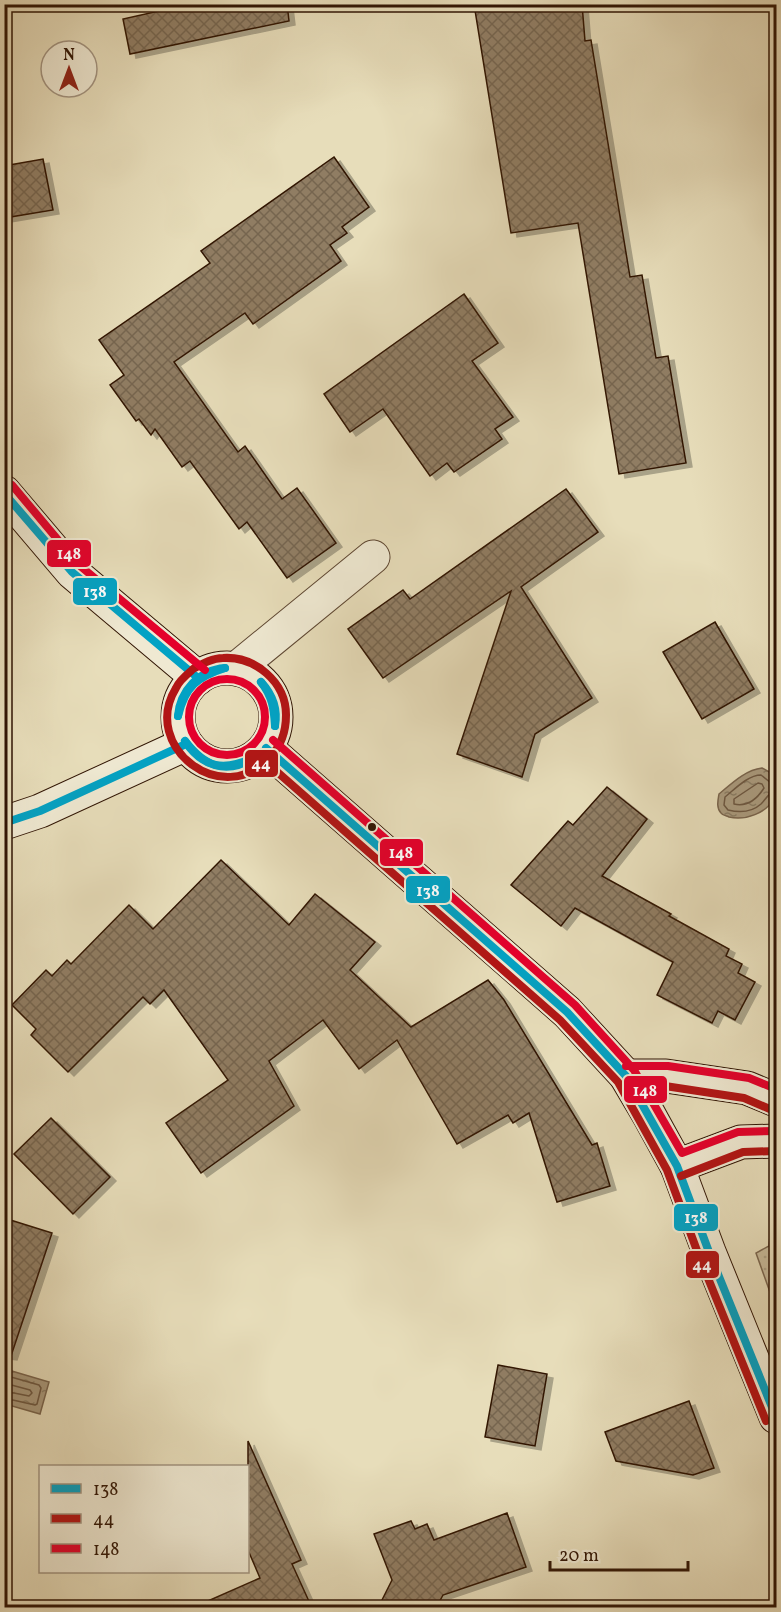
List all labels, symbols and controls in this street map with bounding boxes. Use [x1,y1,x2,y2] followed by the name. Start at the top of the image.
[39,39,99,99] north arrow
[63,45,75,67] text: N
[46,539,92,568] line badge: 148
[57,544,81,566] text: 148
[72,577,118,606] line badge: 138
[83,582,107,604] text: 138
[244,749,279,778] line badge: 44
[251,754,271,776] text: 44
[366,821,378,833] unlabelled marker
[379,838,424,867] line badge: 148
[389,843,413,865] text: 148
[405,875,451,904] line badge: 138
[416,881,440,903] text: 138
[623,1075,668,1104] line badge: 148
[633,1081,657,1103] text: 148
[673,1203,719,1232] line badge: 138
[684,1208,708,1230] text: 138
[685,1250,720,1279] line badge: 44
[692,1255,712,1277] text: 44
[39,1465,249,1573] legend
[93,1478,118,1503] text: 138
[93,1508,115,1533] text: 44
[550,1534,688,1572] scale bar
[93,1538,120,1563] text: 148
[559,1544,599,1569] text: 20 m

